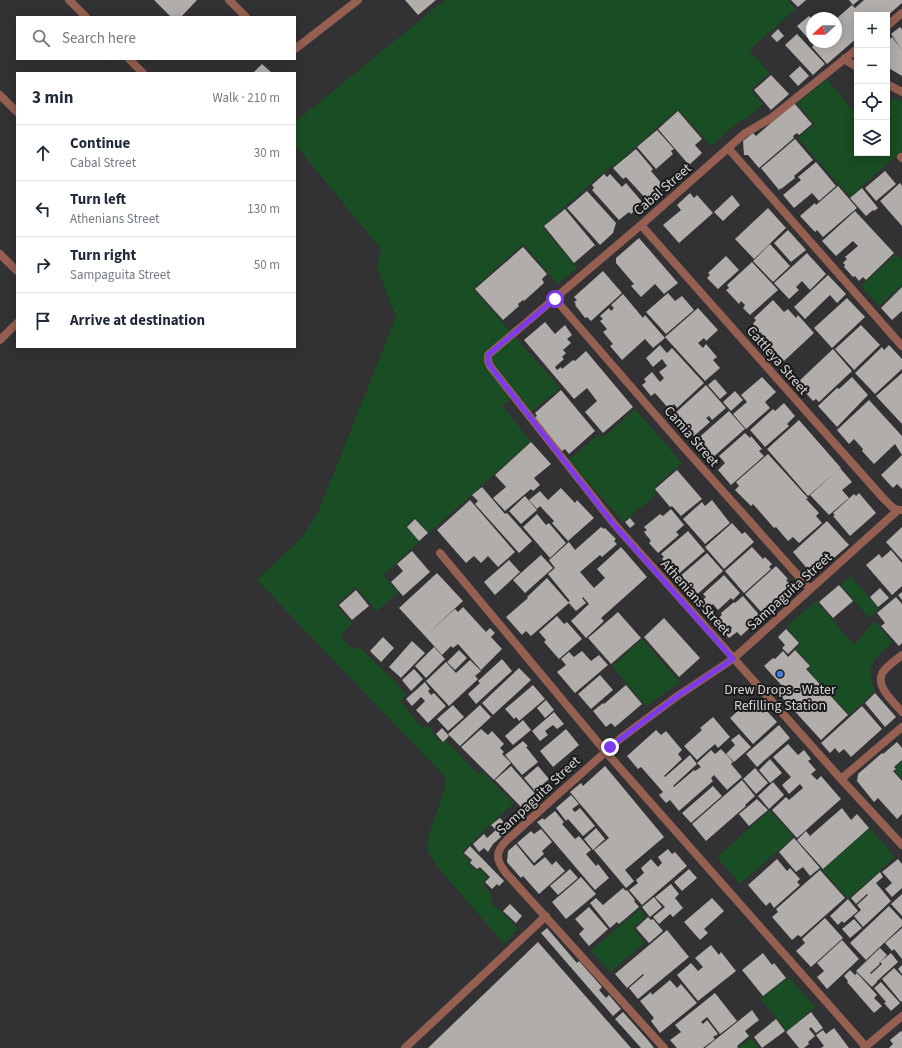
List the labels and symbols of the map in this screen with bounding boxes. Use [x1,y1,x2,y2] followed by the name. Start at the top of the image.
[806,12,842,48] north arrow
[629,159,696,221] street label: Cabal Street
[546,290,564,308] route start
[742,322,813,400] street label: Cattleya Street
[659,402,724,472] street label: Camia Street
[743,548,837,635] street label: Sampaguita Street
[656,555,735,640] street label: Athenians Street
[775,669,785,679] marker: Drew Drops - Water Refilling Station
[724,680,836,716] place label: Drew Drops - Water Refilling Station
[601,738,619,756] route end
[492,751,585,840] street label: Sampaguita Street

